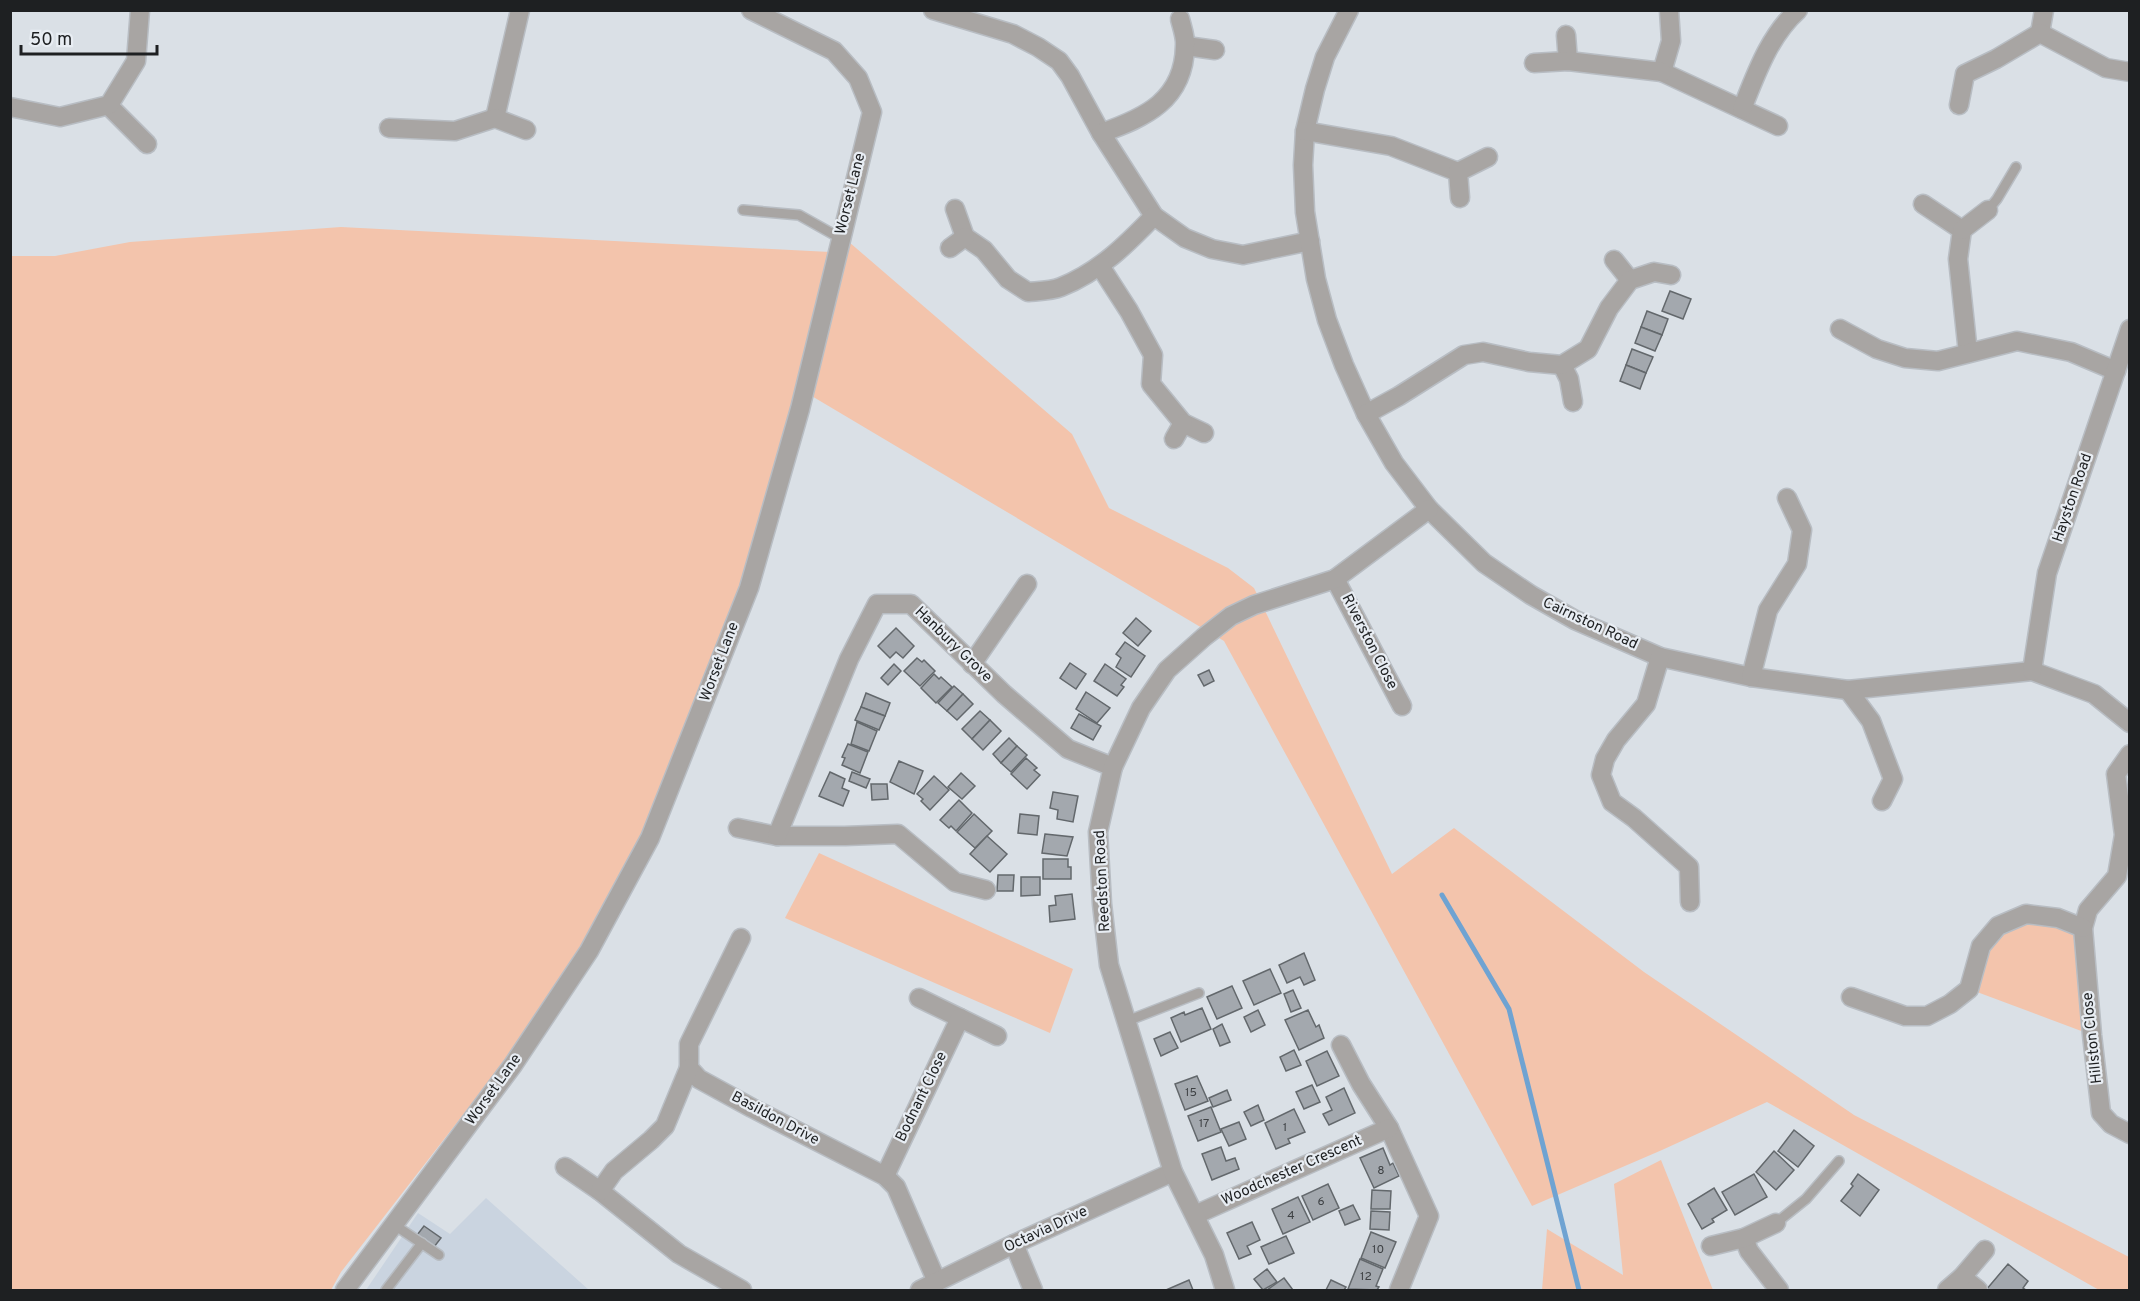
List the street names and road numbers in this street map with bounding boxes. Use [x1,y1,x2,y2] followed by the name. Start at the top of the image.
[832,151,870,237] street label: Worset Lane
[2049,451,2097,545] street label: Hayston Road
[1337,591,1401,693] street label: Riverston Close
[1539,594,1641,654] street label: Cairnston Road
[910,603,996,687] street label: Hanbury Grove
[696,620,744,704] street label: Worset Lane
[1091,830,1115,932] street label: Reedston Road
[2079,991,2107,1085] street label: Hillston Close
[892,1049,952,1145] street label: Bodnant Close
[462,1051,526,1129] street label: Worset Lane
[728,1088,822,1150] street label: Basildon Drive
[1219,1131,1365,1211] street label: Woodchester Crescent
[1001,1202,1091,1258] street label: Octavia Drive

